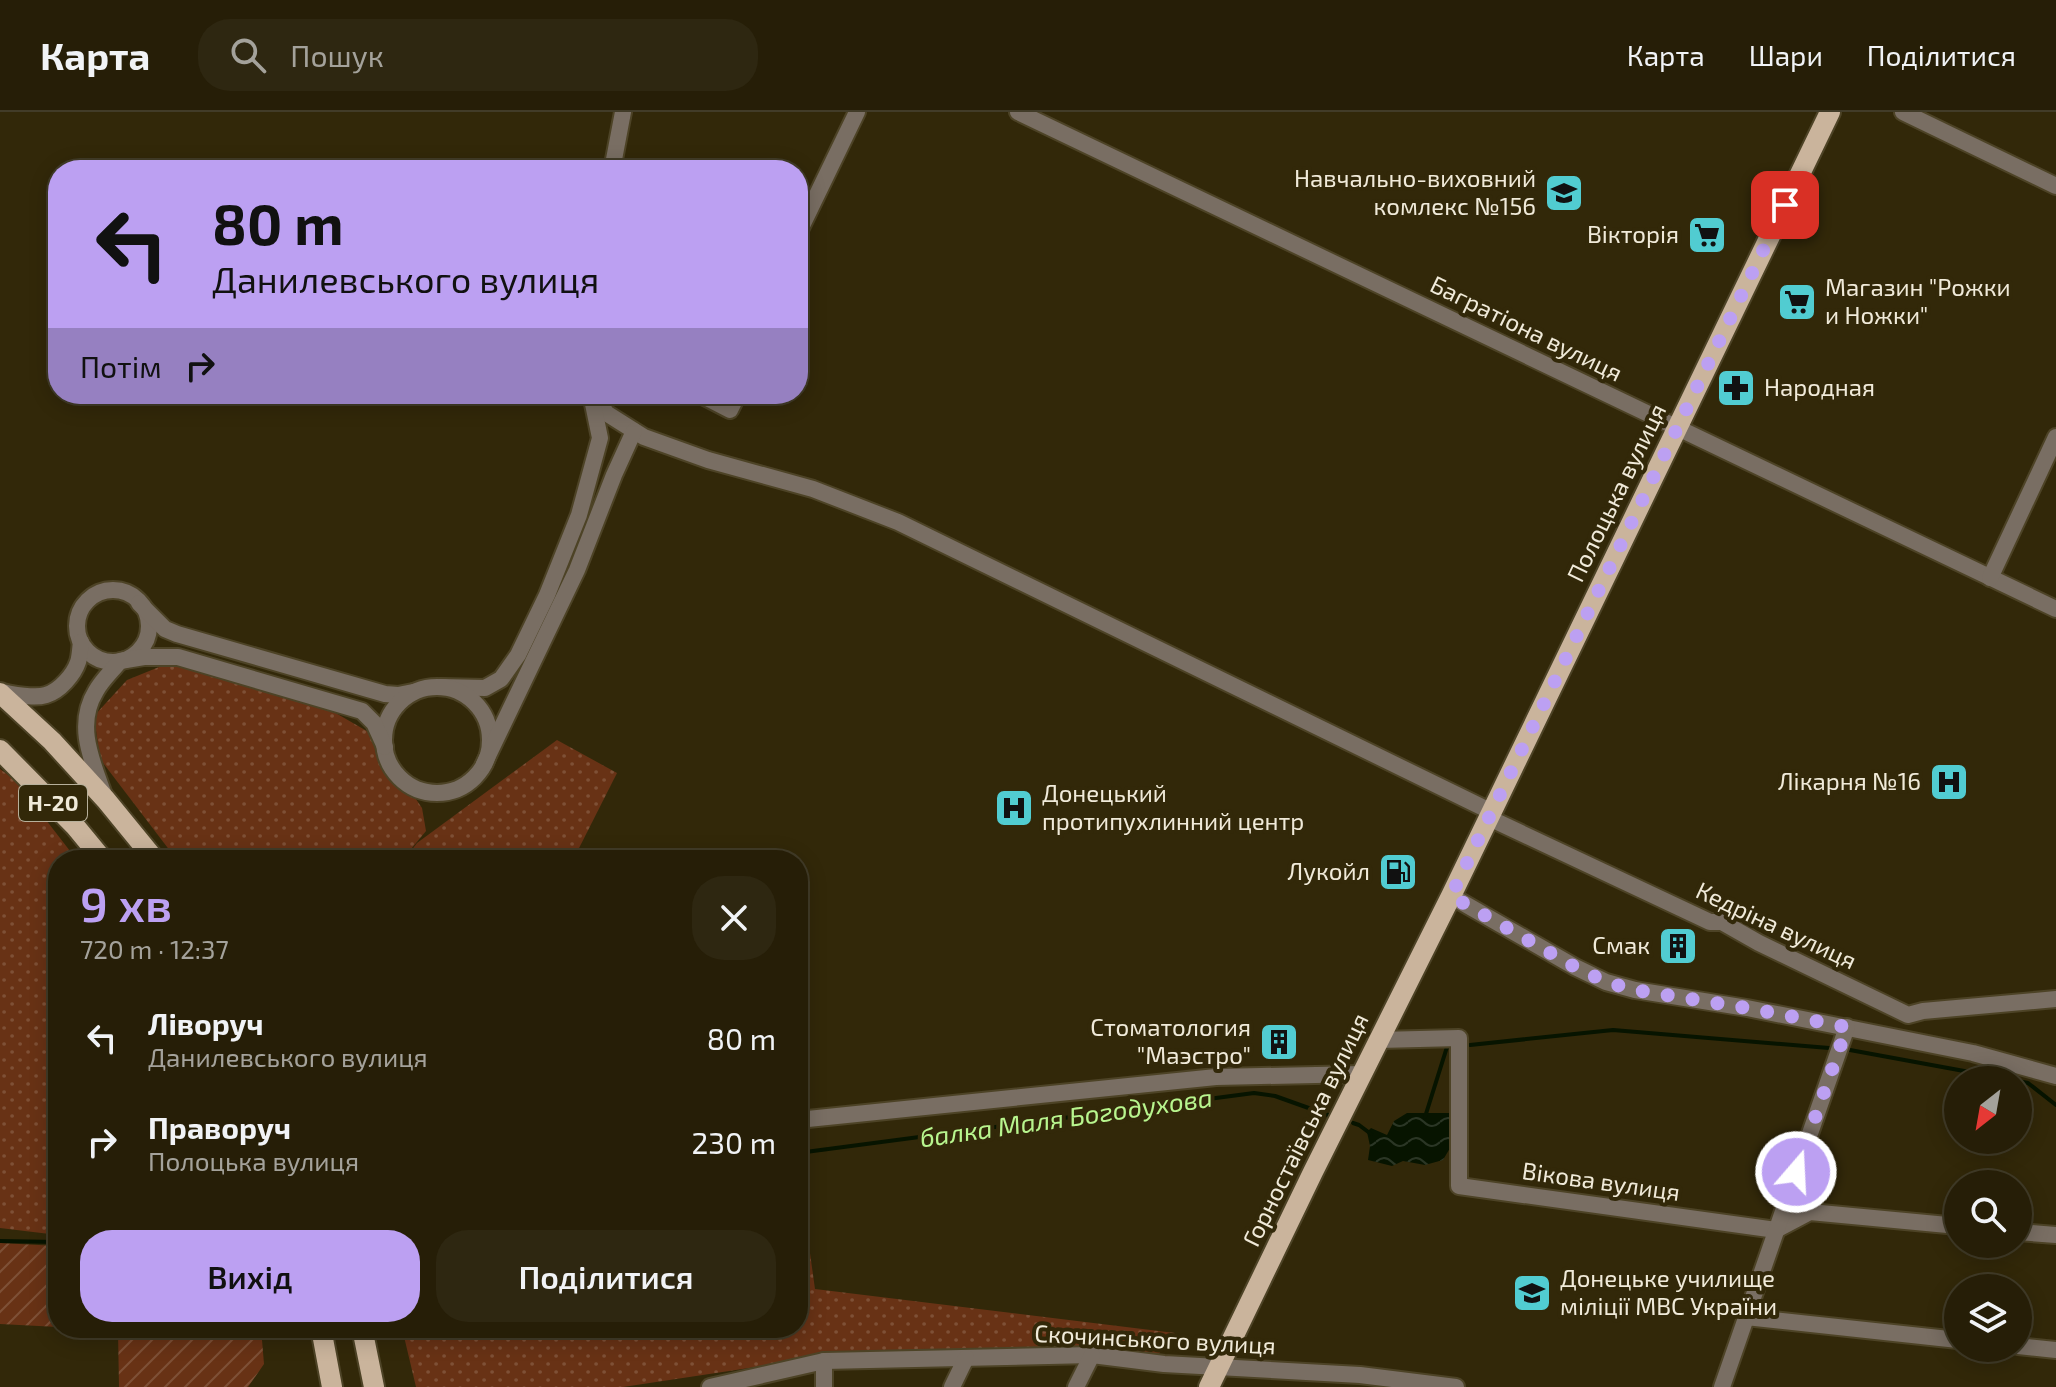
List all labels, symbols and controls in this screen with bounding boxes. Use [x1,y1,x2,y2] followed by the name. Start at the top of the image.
[198,19,758,91] search box
[40,32,150,78] text: Карта
[226,33,270,77] icon: search
[290,37,384,73] text: Пошук
[1627,38,1705,72] text: Карта
[1749,38,1823,72] text: Шари
[1867,38,2016,72] text: Поділитися
[1294,163,1536,220] place label: Навчально-виховний комлекс №156
[1751,171,1819,239] pin
[1543,172,1585,214] school or university icon: Навчально-виховний комлекс №156
[1763,183,1807,227] icon: arrive
[212,189,344,256] text: 80 m
[80,192,184,296] icon: left
[1686,214,1728,256] supermarket icon: Вікторія
[1587,219,1679,248] place label: Вікторія
[212,257,599,300] text: Данилевського вулиця
[1425,269,1627,388] street label: Багратіона вулиця
[1825,272,2011,329] place label: Магазин "Рожки и Ножки"
[1776,281,1818,323] supermarket icon: Магазин "Рожки и Ножки"
[178,344,222,388] icon: right
[80,348,162,384] text: Потім
[1715,367,1757,409] pharmacy icon: Народная
[1764,372,1875,401] place label: Народная
[1560,398,1672,587] street label: Полоцька вулиця
[1928,761,1970,803] hospital icon: Лікарня №16
[1778,766,1921,795] place label: Лікарня №16
[1042,778,1304,836] place label: Донецький протипухлинний центр
[19,785,87,821] road number: Н-20
[993,787,1035,829] hospital icon: Донецький протипухлинний центр
[1377,851,1419,893] fuel station icon: Лукойл
[1288,856,1370,886] place label: Лукойл
[80,874,172,932] text: 9 хв
[1691,875,1861,975] street label: Кедріна вулиця
[692,876,776,960] button: close
[1657,925,1699,967] building icon: Смак
[1592,930,1650,959] place label: Смак
[80,933,229,964] text: 720 m · 12:37
[148,1005,264,1041] text: Ліворуч
[1236,1008,1375,1251] street label: Горностаївська вулиця
[1090,1012,1251,1069] place label: Стоматология "Маэстро"
[80,1016,124,1060] icon: left
[707,1020,776,1056] text: 80 m
[1258,1021,1300,1063] building icon: Стоматология "Маэстро"
[148,1041,428,1072] text: Данилевського вулиця
[1944,1066,2032,1154] north arrow
[1944,1066,2032,1362] map controls
[917,1081,1214,1152] water label: балка Маля Богодухова
[148,1109,291,1145] text: Праворуч
[80,1120,124,1164] icon: right
[691,1124,776,1160] text: 230 m
[1754,1130,1838,1214] position arrow
[148,1145,359,1176] text: Полоцька вулиця
[1520,1155,1682,1207] street label: Вікова вулиця
[1944,1170,2032,1258] button: search
[80,1230,420,1322] button: Вихід
[436,1230,776,1322] button: Поділитися
[1560,1263,1777,1320] place label: Донецьке училище міліції МВС України
[1511,1272,1553,1314] school or university icon: Донецьке училище міліції МВС України
[1944,1274,2032,1362] button: layers
[1034,1318,1276,1360] street label: Скочинського вулиця

